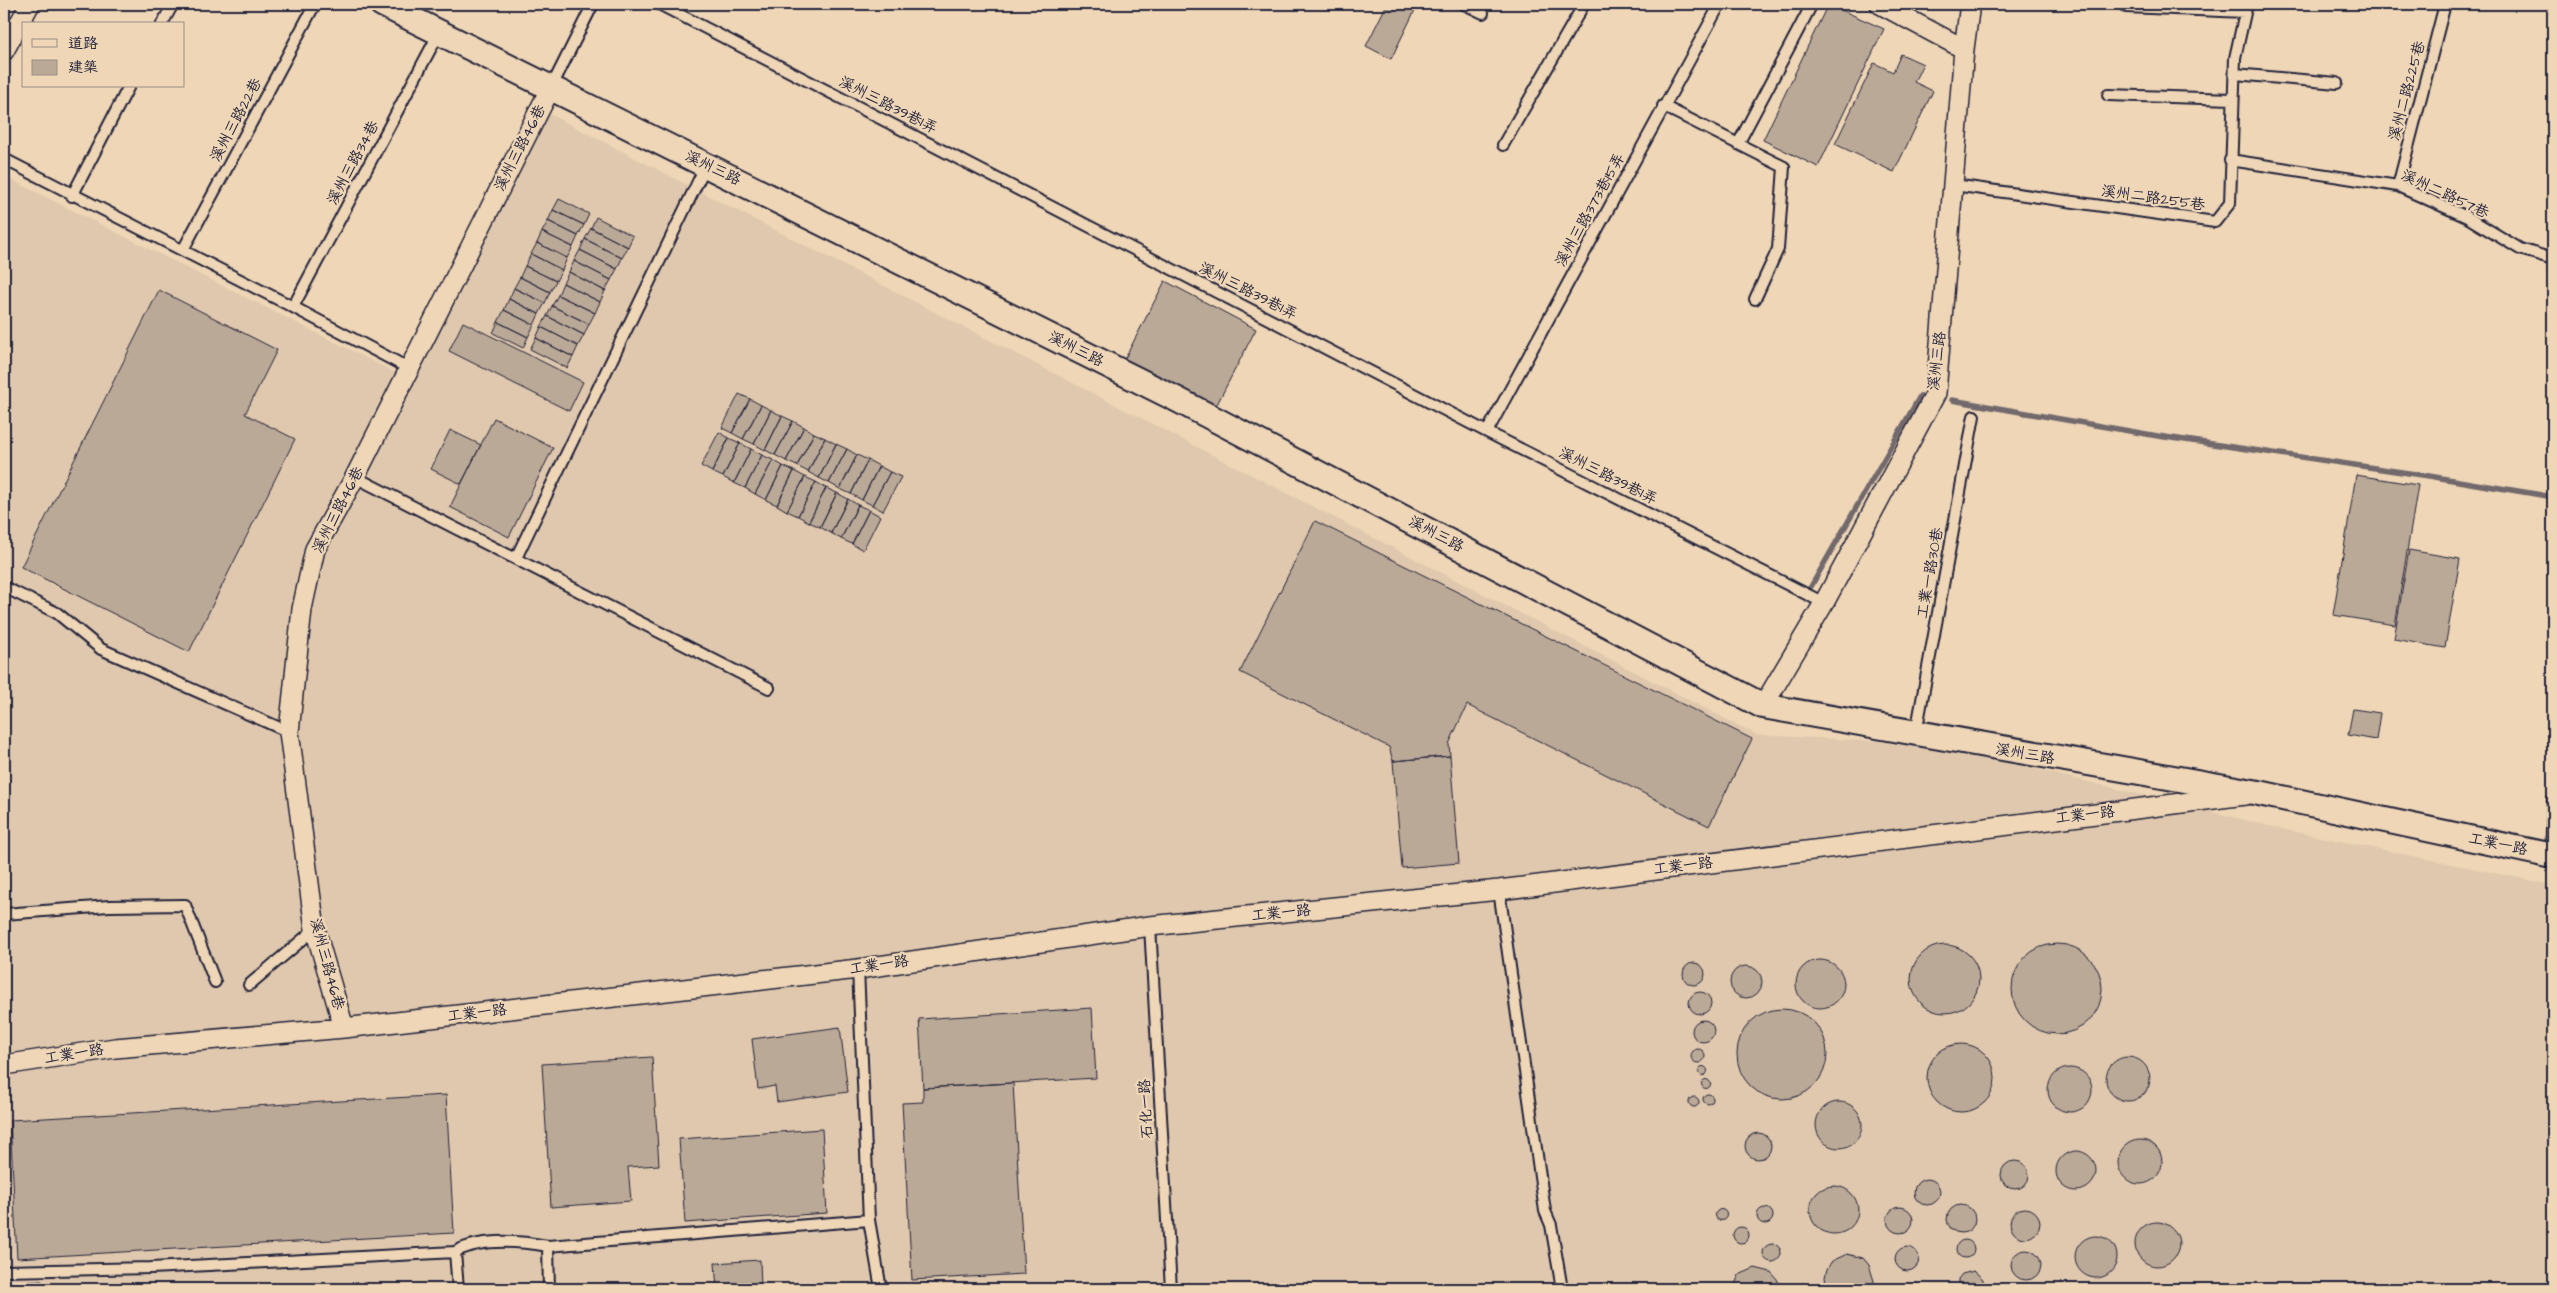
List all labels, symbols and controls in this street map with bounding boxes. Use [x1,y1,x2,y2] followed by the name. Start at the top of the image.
[22,22,185,88] legend
[68,33,98,54] text: 道路
[2384,39,2430,143] street label: 溪州二路225巷
[68,57,98,78] text: 建築
[835,71,941,139] street label: 溪州三路39巷1弄
[205,74,267,166] street label: 溪州三路22巷
[489,101,551,195] street label: 溪州三路46巷
[322,117,384,209] street label: 溪州三路34巷
[681,145,745,191] street label: 溪州三路
[1550,149,1630,271] street label: 溪州三路373巷15弄
[2398,164,2492,224] street label: 溪州二路57巷
[2100,180,2206,216] street label: 溪州二路255巷
[1195,257,1301,325] street label: 溪州三路39巷1弄
[1044,326,1108,372] street label: 溪州三路
[1923,330,1951,392] street label: 溪州三路
[1555,442,1661,510] street label: 溪州三路39巷1弄
[307,463,369,557] street label: 溪州三路46巷
[1405,511,1467,557] street label: 溪州三路
[1912,526,1948,620] street label: 工業一路30巷
[1994,738,2056,770] street label: 溪州三路
[2054,801,2116,829] street label: 工業一路
[2466,827,2530,861] street label: 工業一路
[1652,852,1714,880] street label: 工業一路
[1250,899,1312,927] street label: 工業一路
[305,916,349,1012] street label: 溪州三路46巷
[848,950,910,980] street label: 工業一路
[446,999,508,1027] street label: 工業一路
[43,1039,105,1069] street label: 工業一路
[1134,1078,1158,1140] street label: 石化一路

